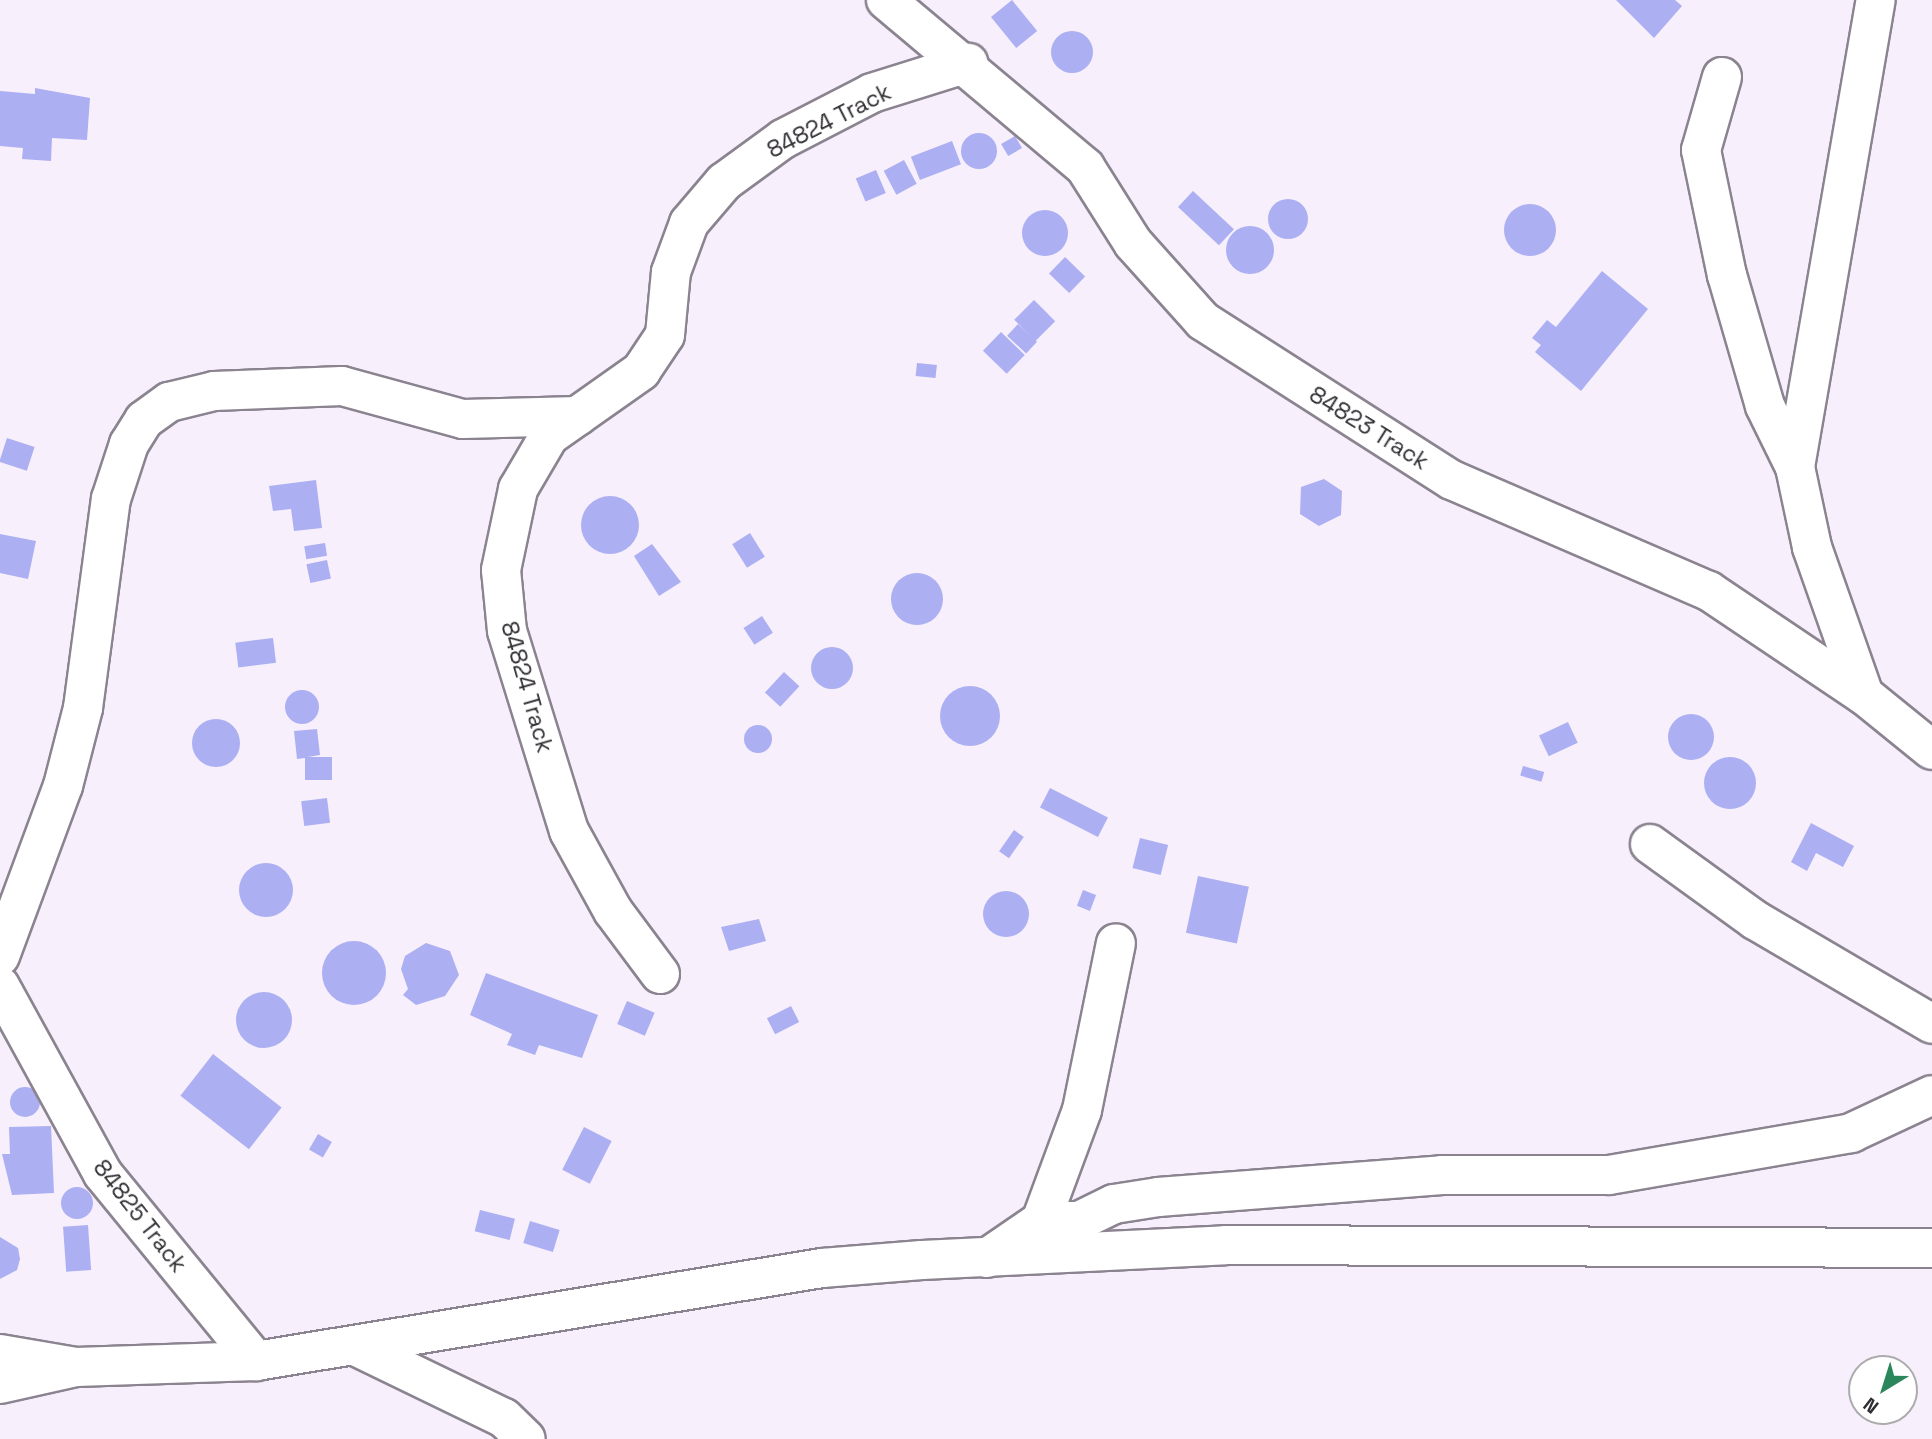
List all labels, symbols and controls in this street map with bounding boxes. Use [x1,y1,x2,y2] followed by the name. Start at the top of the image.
[762,78,896,164] street label: 84824 Track
[1304,380,1434,476] street label: 84823 Track
[495,618,559,756] street label: 84824 Track
[87,1154,193,1278] street label: 84825 Track
[1848,1355,1918,1425] north arrow
[1858,1392,1884,1419] text: N

